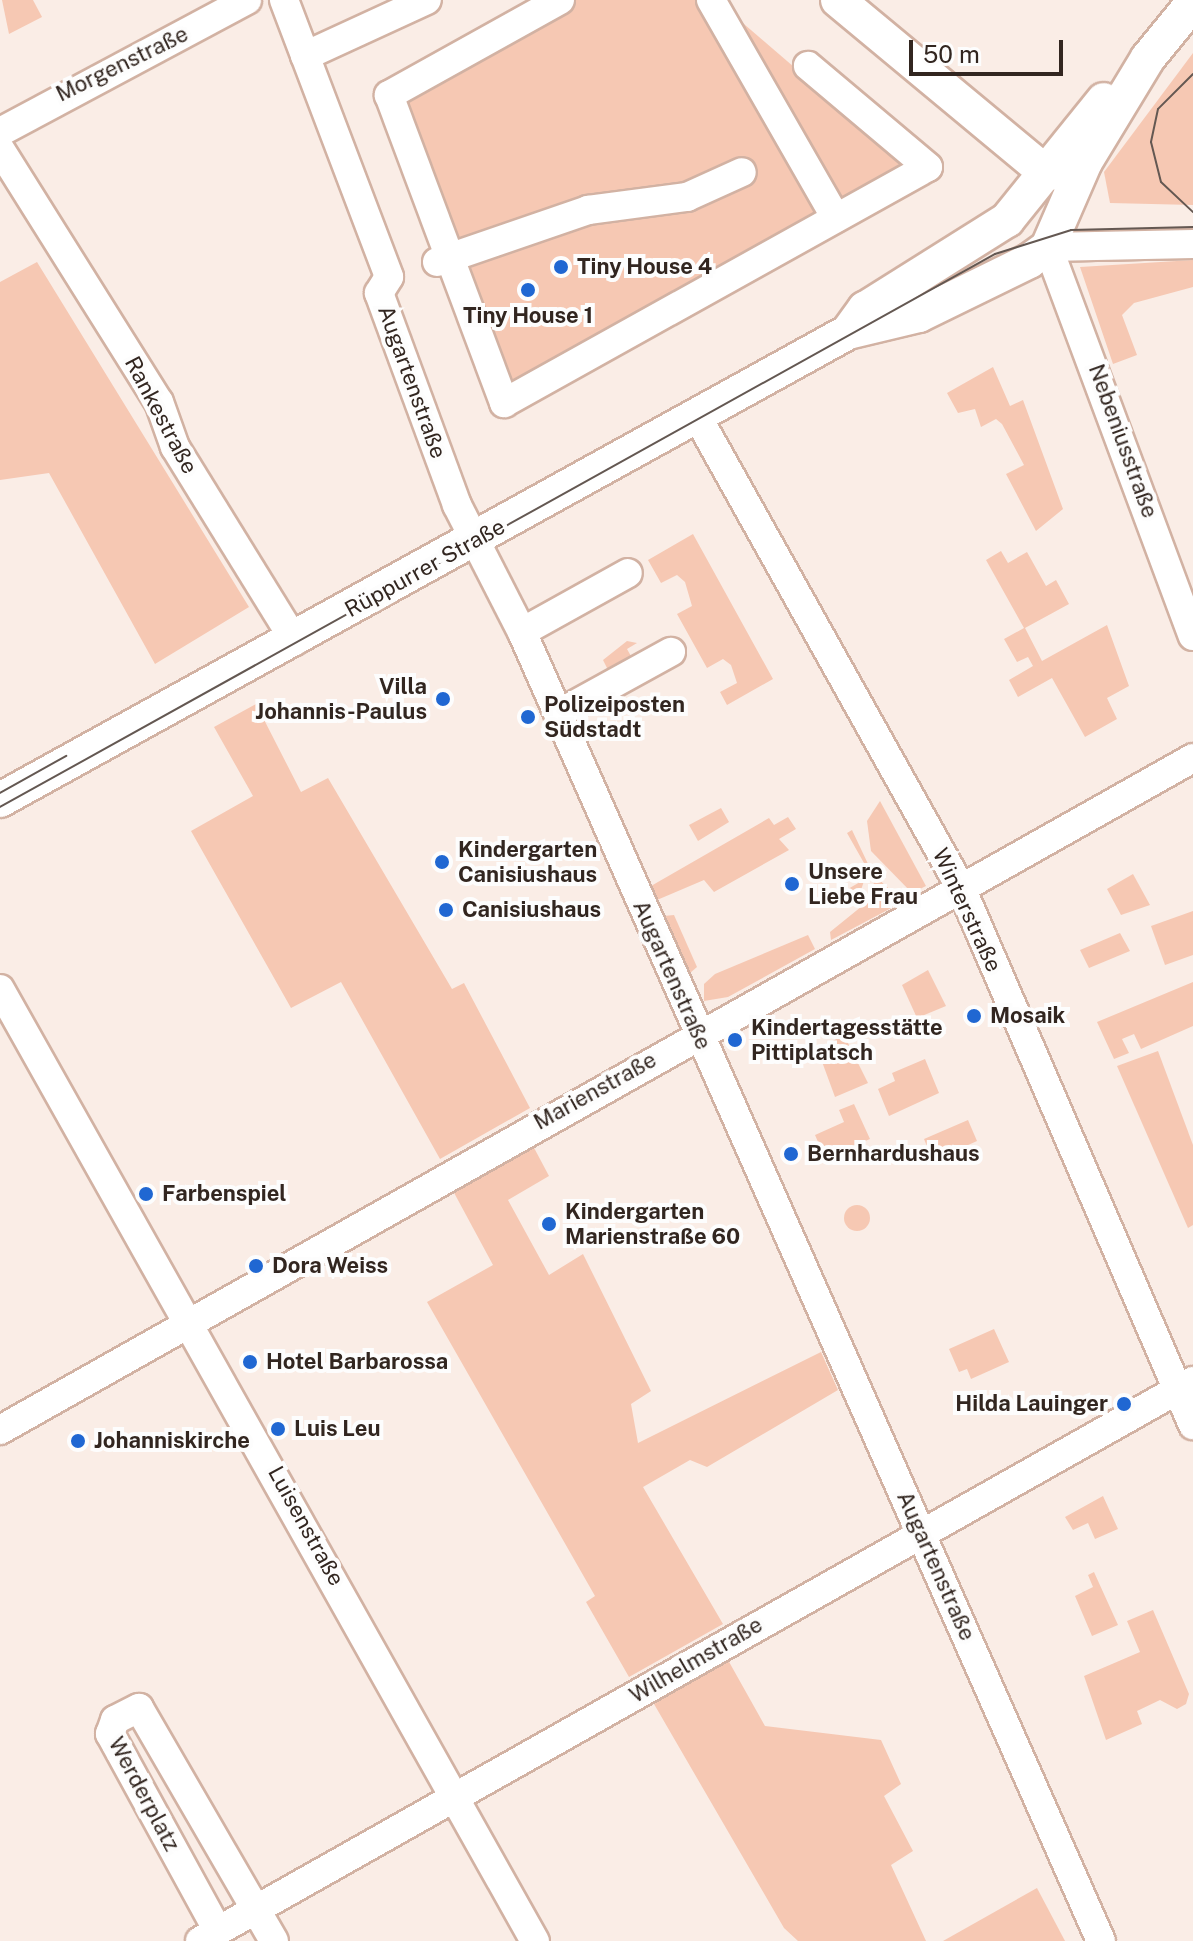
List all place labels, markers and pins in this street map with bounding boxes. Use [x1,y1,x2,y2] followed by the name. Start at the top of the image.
[577,254,712,280] place label: Tiny House 4
[552,258,570,276] marker: Tiny House 4
[519,281,537,299] marker: Tiny House 1
[463,303,593,329] place label: Tiny House 1
[255,673,427,724] place label: Villa Johannis-Paulus
[434,690,452,708] marker: Villa Johannis-Paulus
[544,691,685,742] place label: Polizeiposten Südstadt
[519,708,537,726] marker: Polizeiposten Südstadt
[458,836,597,888] place label: Kindergarten Canisiushaus
[433,853,451,871] marker: Kindergarten Canisiushaus
[808,858,918,910] place label: Unsere Liebe Frau
[783,875,801,893] marker: Unsere Liebe Frau
[462,897,601,923] place label: Canisiushaus
[437,901,455,919] marker: Canisiushaus
[990,1003,1065,1029] place label: Mosaik
[965,1007,983,1025] marker: Mosaik
[751,1014,943,1066] place label: Kindertagesstätte Pittiplatsch
[726,1031,744,1049] marker: Kindertagesstätte Pittiplatsch
[807,1141,980,1167] place label: Bernhardushaus
[782,1145,800,1163] marker: Bernhardushaus
[162,1181,287,1207] place label: Farbenspiel
[137,1185,155,1203] marker: Farbenspiel
[565,1198,740,1250] place label: Kindergarten Marienstraße 60
[540,1215,558,1233] marker: Kindergarten Marienstraße 60
[272,1253,388,1279] place label: Dora Weiss
[247,1257,265,1275] marker: Dora Weiss
[266,1349,448,1375] place label: Hotel Barbarossa
[241,1353,259,1371] marker: Hotel Barbarossa
[955,1391,1108,1417] place label: Hilda Lauinger
[1115,1395,1133,1413] marker: Hilda Lauinger
[294,1416,381,1442] place label: Luis Leu
[269,1420,287,1438] marker: Luis Leu
[94,1428,250,1454] place label: Johanniskirche
[69,1432,87,1450] marker: Johanniskirche

